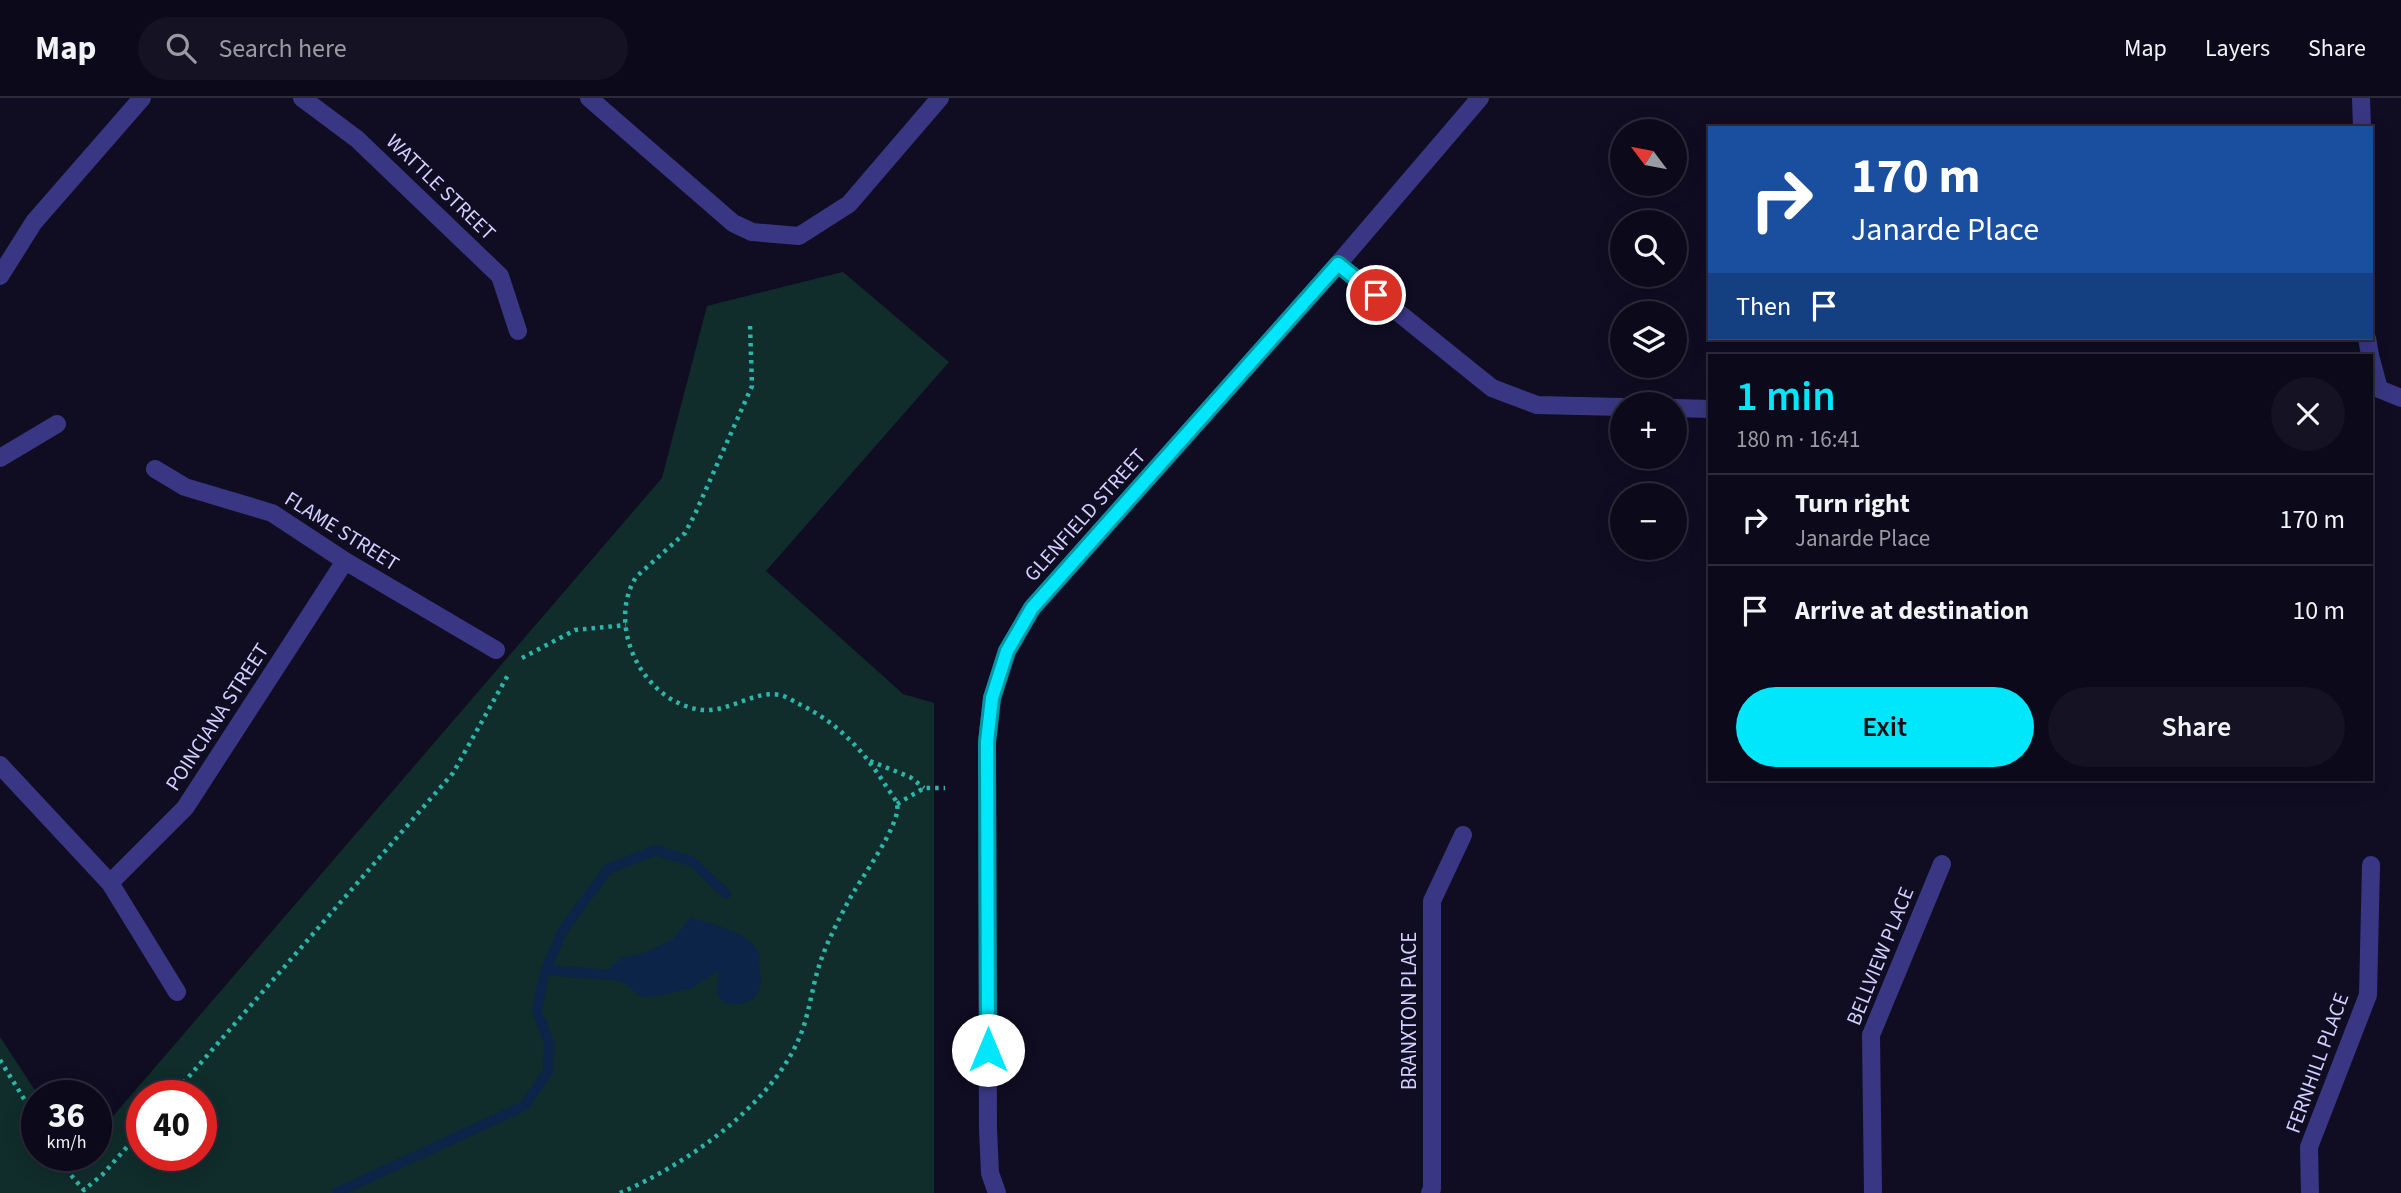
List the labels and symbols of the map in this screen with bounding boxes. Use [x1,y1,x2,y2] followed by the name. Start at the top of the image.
[1610,119,1687,196] north arrow
[379,127,503,247] street label: WATTLE STREET
[1346,265,1406,325] pin
[1017,442,1153,588] street label: GLENFIELD STREET
[279,484,405,578] street label: FLAME STREET
[158,637,276,797] street label: POINCIANA STREET
[1839,882,1921,1030] street label: BELLVIEW PLACE
[1394,932,1424,1090] street label: BRANXTON PLACE
[2278,989,2356,1137] street label: FERNHILL PLACE
[951,1013,1025,1087] position arrow
[126,1080,217,1171] speed limit sign: 40

